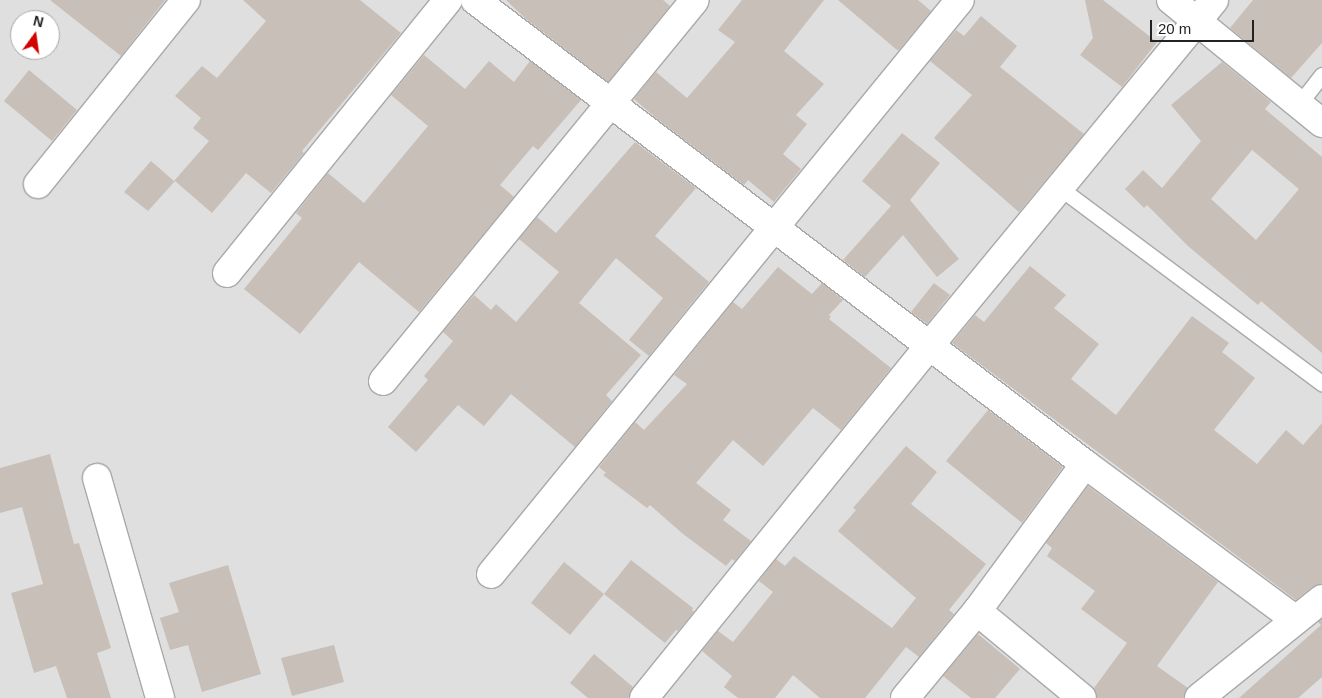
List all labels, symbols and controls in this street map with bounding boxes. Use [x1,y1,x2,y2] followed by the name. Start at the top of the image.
[10,10,60,60] north arrow
[1152,10,1256,42] scale bar
[32,12,45,30] text: N
[1158,20,1191,37] text: 20 m

